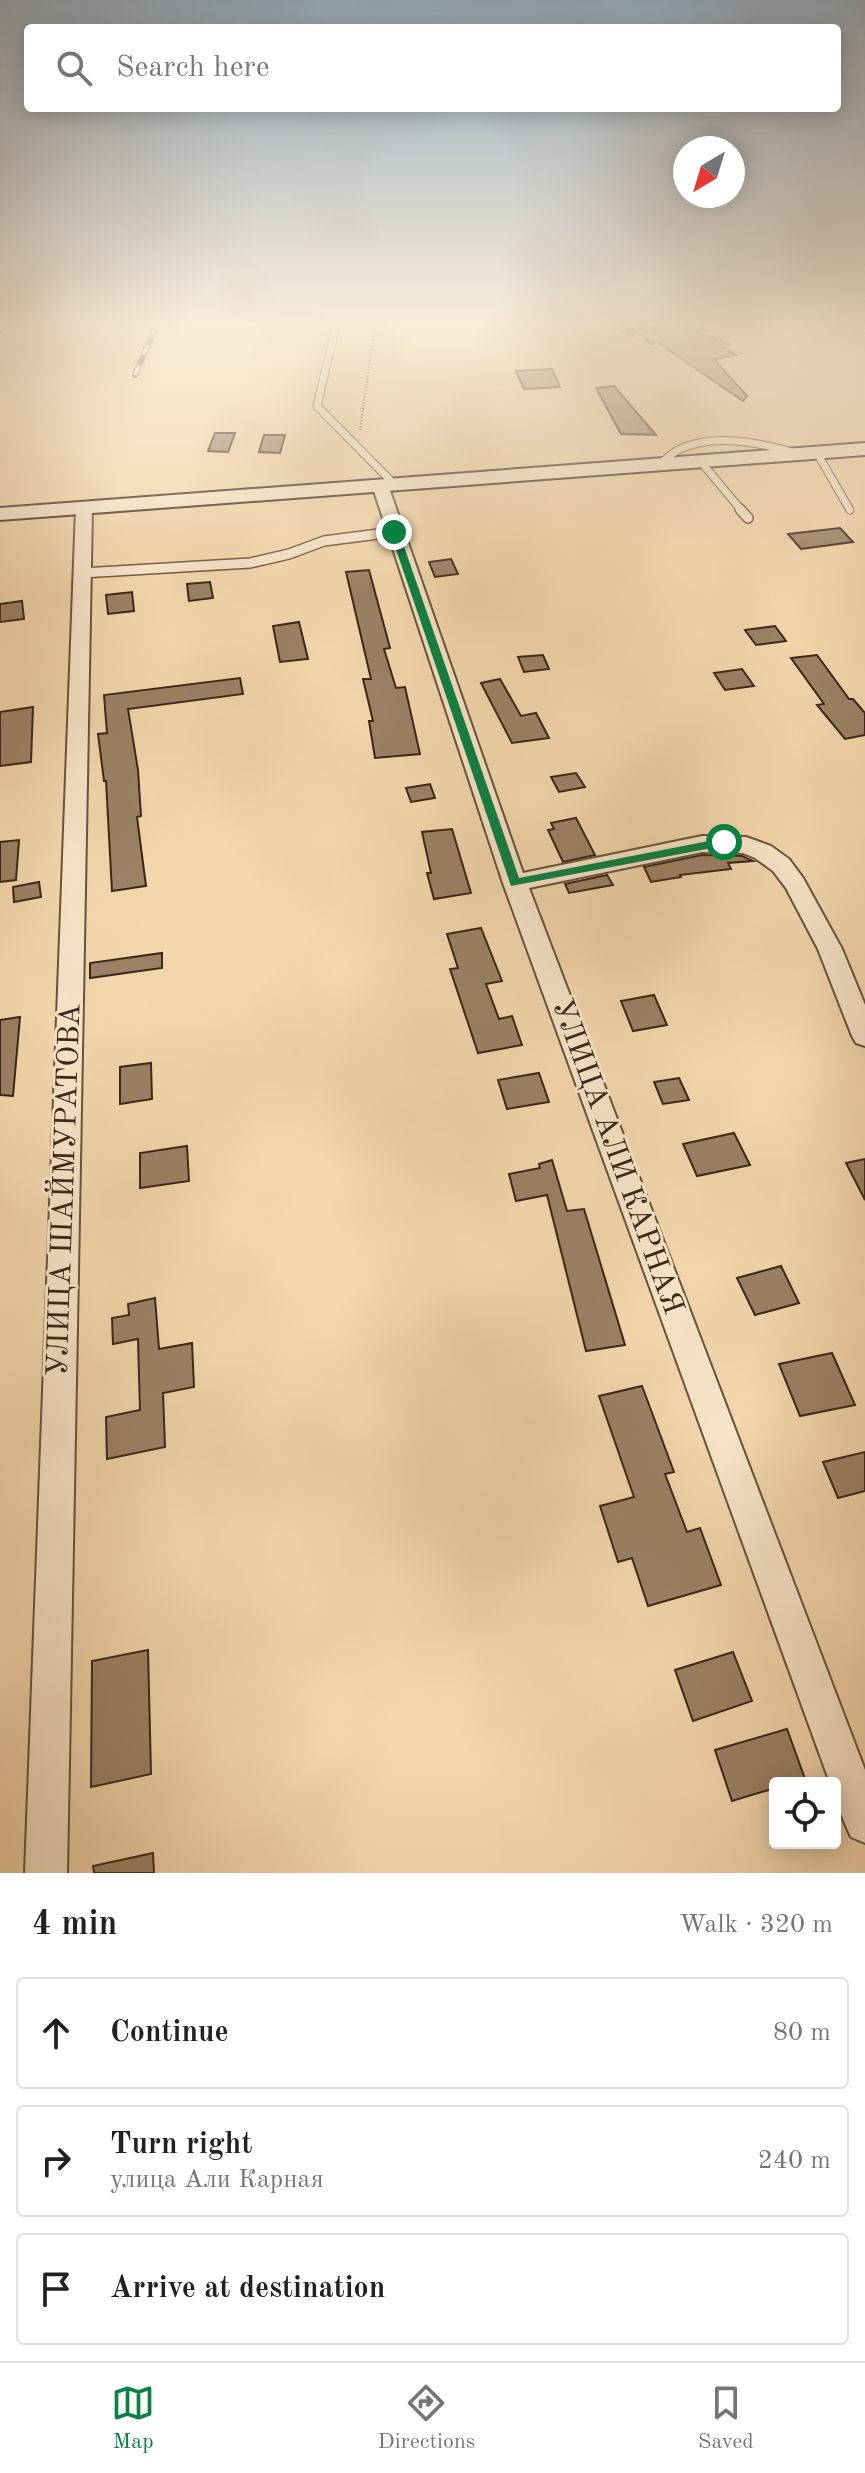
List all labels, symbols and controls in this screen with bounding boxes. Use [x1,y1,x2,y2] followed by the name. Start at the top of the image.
[24,24,841,112] search box
[52,46,96,90] icon: search
[116,53,270,83] text: Search here
[673,136,745,208] north arrow
[376,514,412,550] route end
[706,824,742,860] route start
[546,995,688,1319] street label: УЛИЦА АЛИ КАРНАЯ
[38,1003,87,1377] street label: УЛИЦА ШАЙМУРАТОВА
[769,1777,841,1849] map controls
[769,1777,841,1849] button: locate
[32,1908,117,1942] text: 4 min
[679,1912,833,1938] text: Walk · 320 m
[34,2011,78,2055] icon: ahead
[110,2018,229,2048] text: Continue
[773,2020,831,2046] text: 80 m
[110,2130,252,2160] text: Turn right
[34,2139,78,2183] icon: right
[758,2148,831,2174] text: 240 m
[110,2167,324,2193] text: улица Али Карная
[34,2267,78,2311] icon: arrive
[110,2274,385,2304] text: Arrive at destination
[111,2381,155,2456] tab: Map
[378,2381,475,2456] tab: Directions
[698,2381,754,2456] tab: Saved

